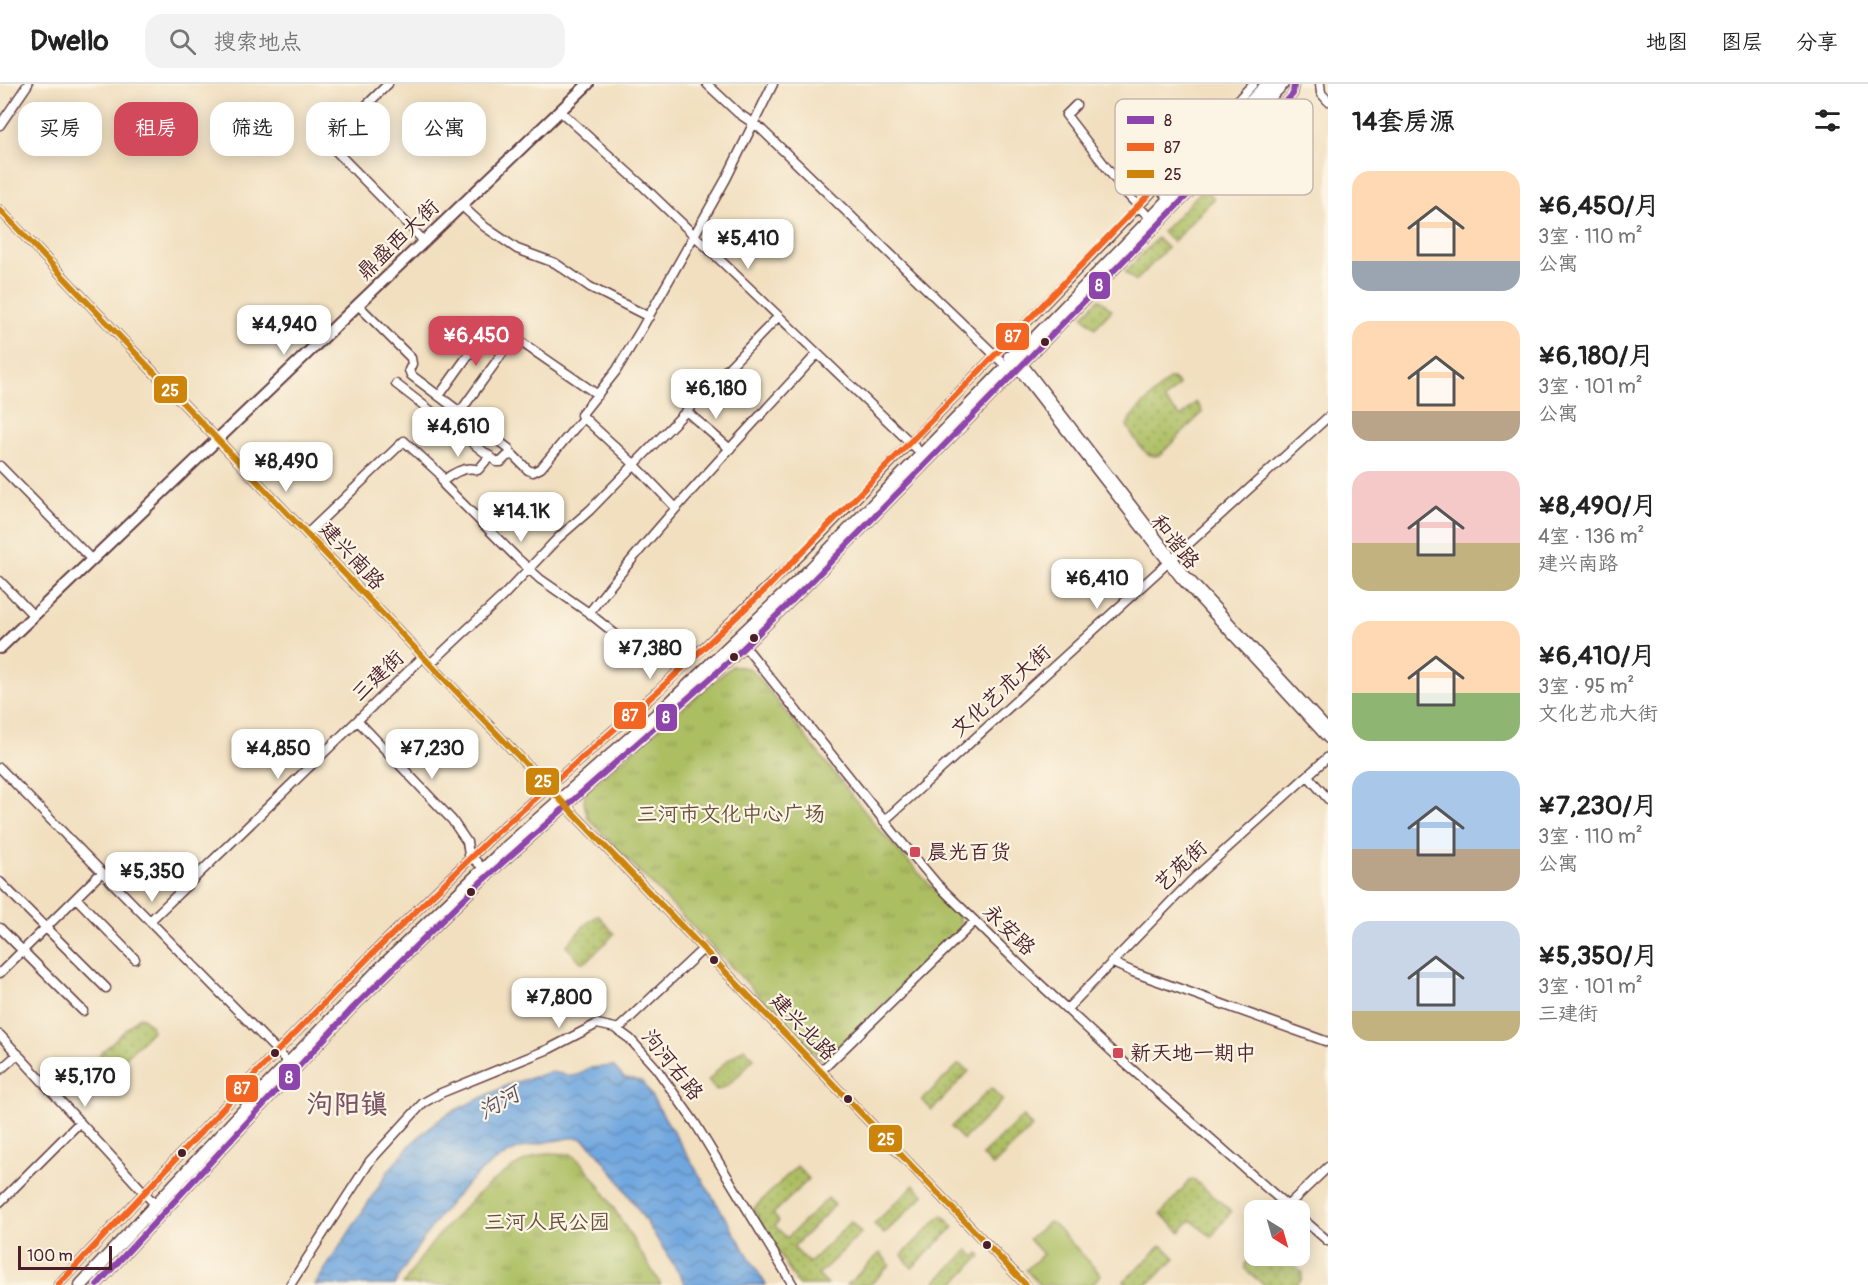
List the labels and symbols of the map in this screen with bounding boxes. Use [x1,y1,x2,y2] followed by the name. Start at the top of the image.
[1115,99,1313,195] legend
[1164,111,1172,131] text: 8
[1164,138,1181,158] text: 87
[1164,165,1182,185] text: 25
[351,194,445,286] street label: 鼎盛西大街
[699,219,797,270] pin: ¥5,410
[1088,271,1111,300] line badge: 8
[1095,276,1103,296] text: 8
[235,305,333,356] pin: ¥4,940
[427,316,525,367] pin: ¥6,450
[995,322,1030,351] line badge: 87
[1005,327,1022,347] text: 87
[1039,336,1051,348] unlabelled marker
[667,369,765,420] pin: ¥6,180
[153,375,188,404] line badge: 25
[161,381,179,401] text: 25
[409,407,507,458] pin: ¥4,610
[237,442,335,493] pin: ¥8,490
[472,492,570,543] pin: ¥14.1K
[1145,509,1205,575] street label: 和谐路
[313,516,391,596] street label: 建兴南路
[1048,559,1146,610] pin: ¥6,410
[601,629,699,680] pin: ¥7,380
[748,632,760,644] unlabelled marker
[945,639,1057,743] street label: 文化艺术大街
[346,644,410,708] street label: 三建街
[728,651,740,663] unlabelled marker
[613,701,647,730] line badge: 87
[655,703,678,732] line badge: 8
[622,706,639,726] text: 87
[662,708,670,728] text: 8
[229,729,327,780] pin: ¥4,850
[383,729,481,780] pin: ¥7,230
[525,767,560,796] line badge: 25
[534,772,552,792] text: 25
[637,801,826,828] park label: 三河市文化中心广场
[1149,835,1213,897] street label: 艺苑街
[927,839,1011,866] place label: 晨光百货
[908,845,922,859] marker: 晨光百货
[103,852,201,903] pin: ¥5,350
[465,886,477,898] unlabelled marker
[977,898,1041,962] street label: 永安路
[708,954,720,966] unlabelled marker
[510,978,608,1029] pin: ¥7,800
[764,987,842,1067] street label: 建兴北路
[635,1024,709,1106] street label: 泃河右路
[1130,1040,1256,1067] place label: 新天地一期中
[1111,1046,1125,1060] marker: 新天地一期中
[269,1047,281,1059] unlabelled marker
[36,1057,134,1108] pin: ¥5,170
[278,1063,301,1091] line badge: 8
[285,1068,293,1088] text: 8
[225,1074,259,1103] line badge: 87
[473,1078,528,1126] water label: 泃河
[234,1079,251,1099] text: 87
[307,1088,388,1121] district label: 泃阳镇
[842,1093,854,1105] unlabelled marker
[868,1124,903,1153] line badge: 25
[877,1130,895,1150] text: 25
[176,1147,188,1159] unlabelled marker
[1244,1200,1310,1266] north arrow
[484,1209,610,1236] park label: 三河人民公园
[981,1239,993,1251] unlabelled marker
[18,1243,112,1270] scale bar

